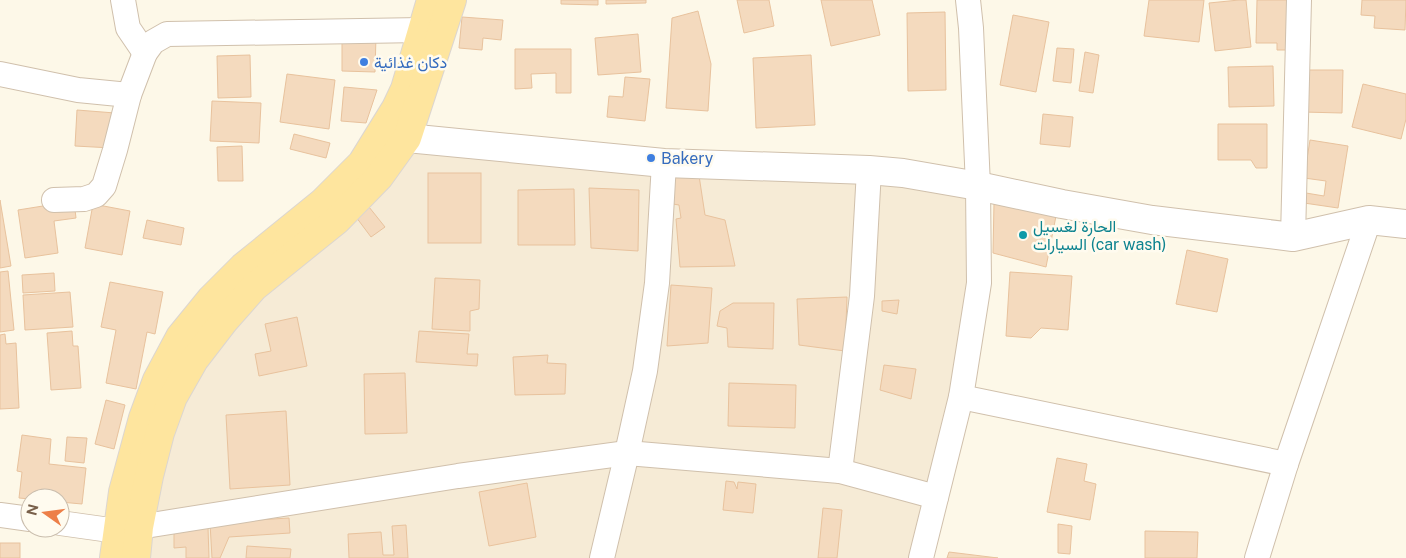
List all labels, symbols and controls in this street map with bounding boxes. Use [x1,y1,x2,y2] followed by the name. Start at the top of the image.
[374,53,447,72] place label: دكان غذائية
[358,56,370,68] marker: دكان غذائية
[661,149,714,168] place label: Bakery
[645,152,657,164] marker: Bakery
[1033,217,1166,255] place label: الحارة لغسيل السيارات (car wash)
[1017,229,1029,241] marker: الحارة لغسيل السيارات (car wash)
[20,488,70,538] north arrow
[23,503,41,517] text: N

